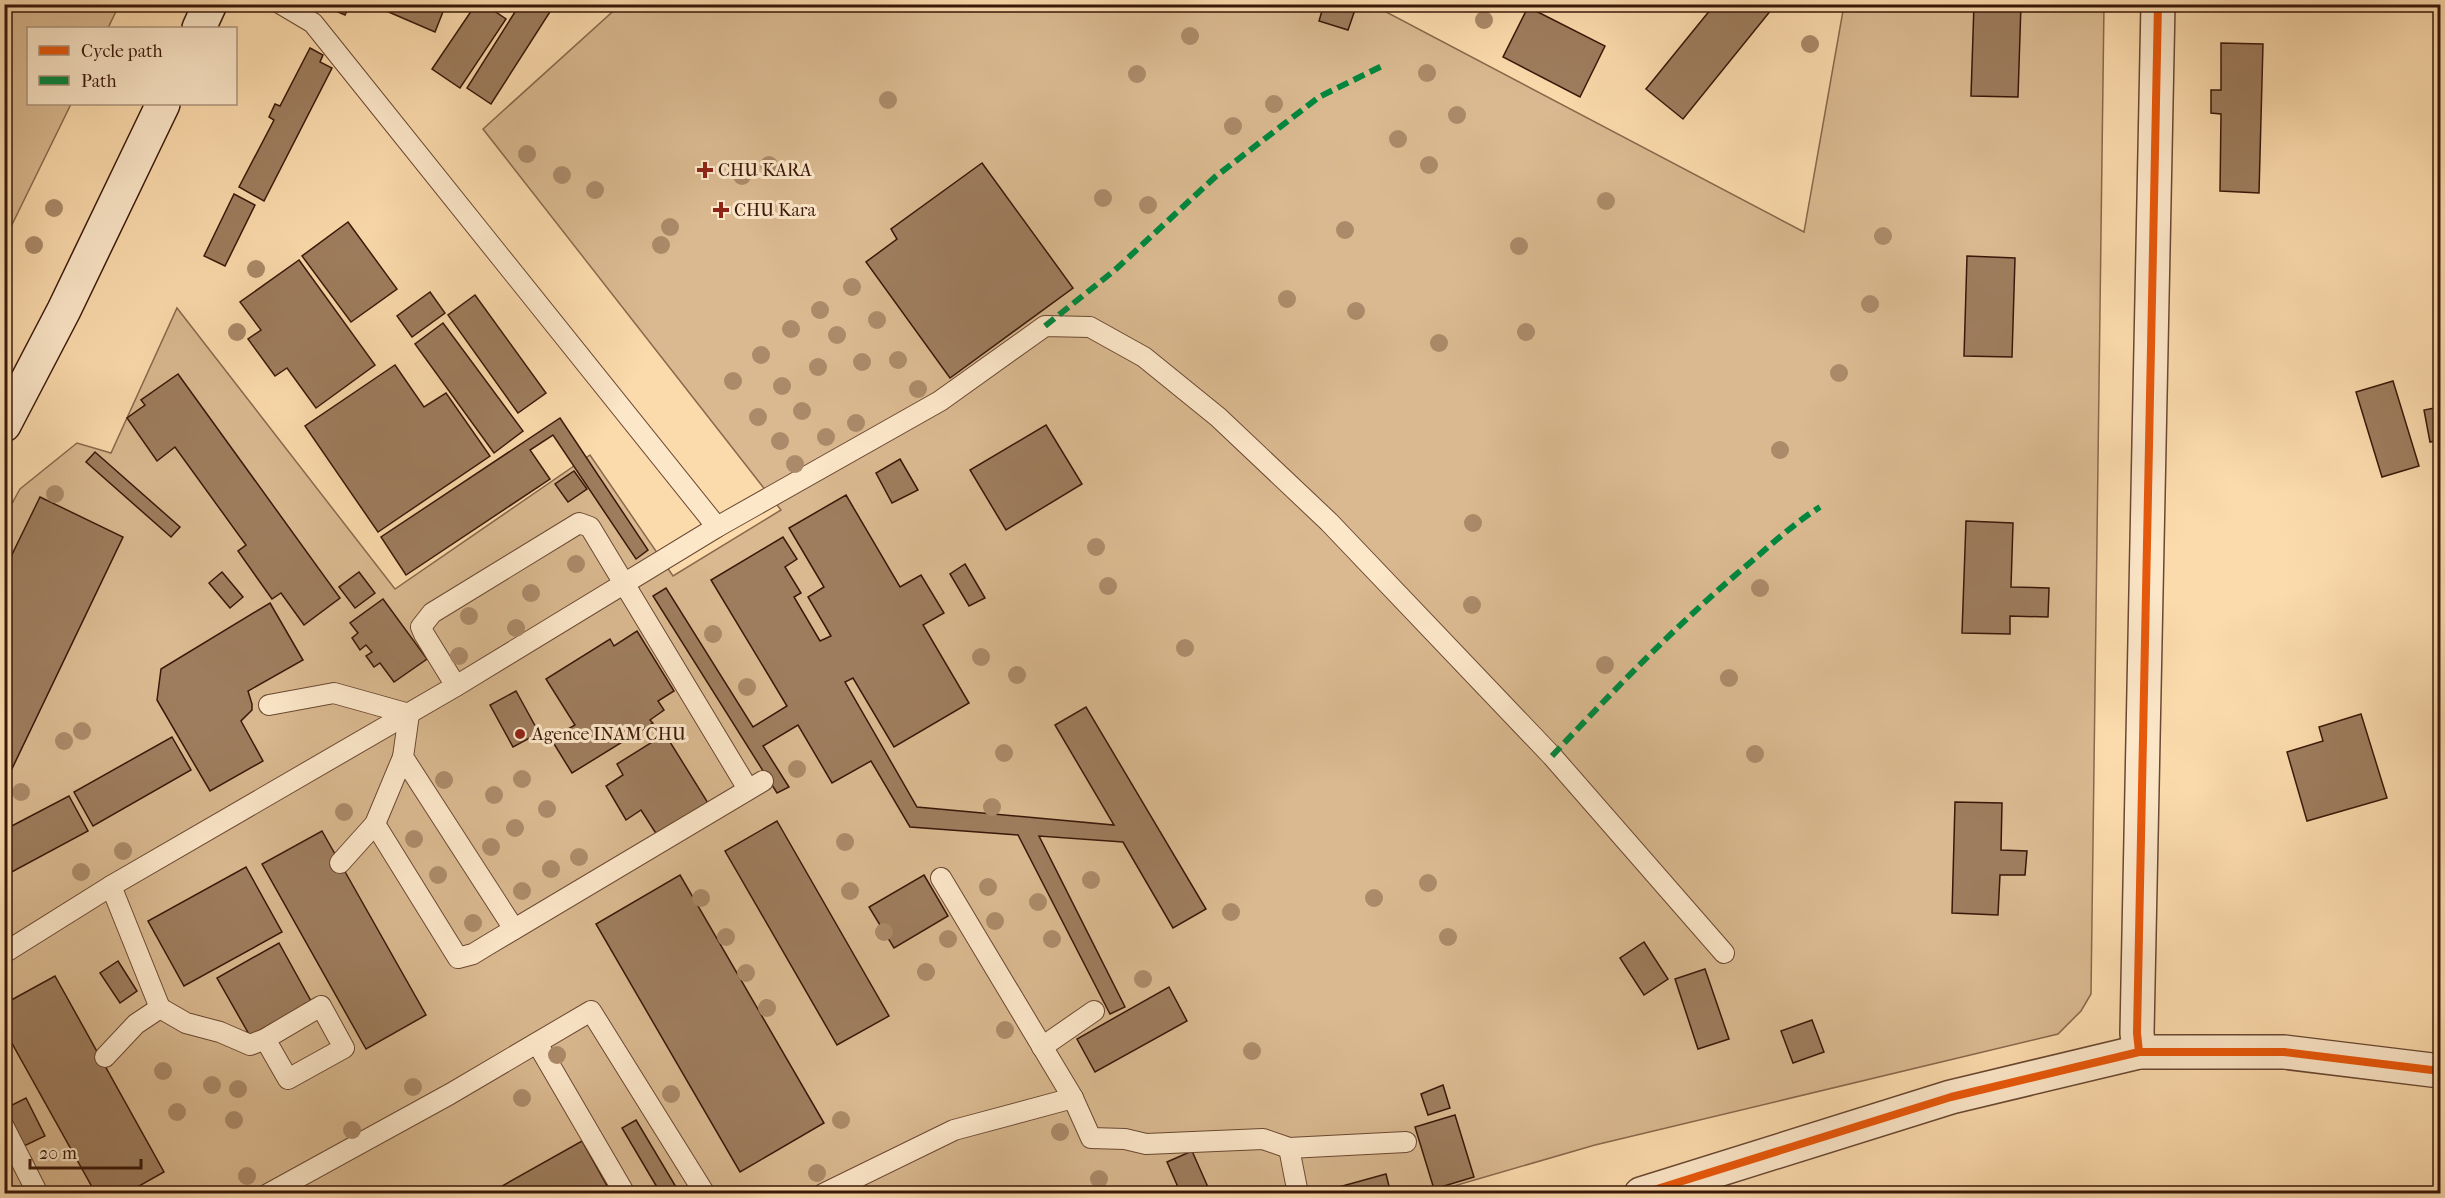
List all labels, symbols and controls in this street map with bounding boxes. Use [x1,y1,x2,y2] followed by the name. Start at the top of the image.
[27,27,237,105] legend
[81,41,162,62] text: Cycle path
[81,71,117,92] text: Path
[718,160,812,181] place label: CHU KARA
[696,161,714,179] marker: CHU KARA
[734,200,816,221] place label: CHU Kara
[712,201,730,219] marker: CHU Kara
[531,724,686,745] place label: Agence INAM CHU
[513,727,527,741] marker: Agence INAM CHU
[30,1132,141,1170] scale bar
[39,1143,77,1164] text: 20 m

